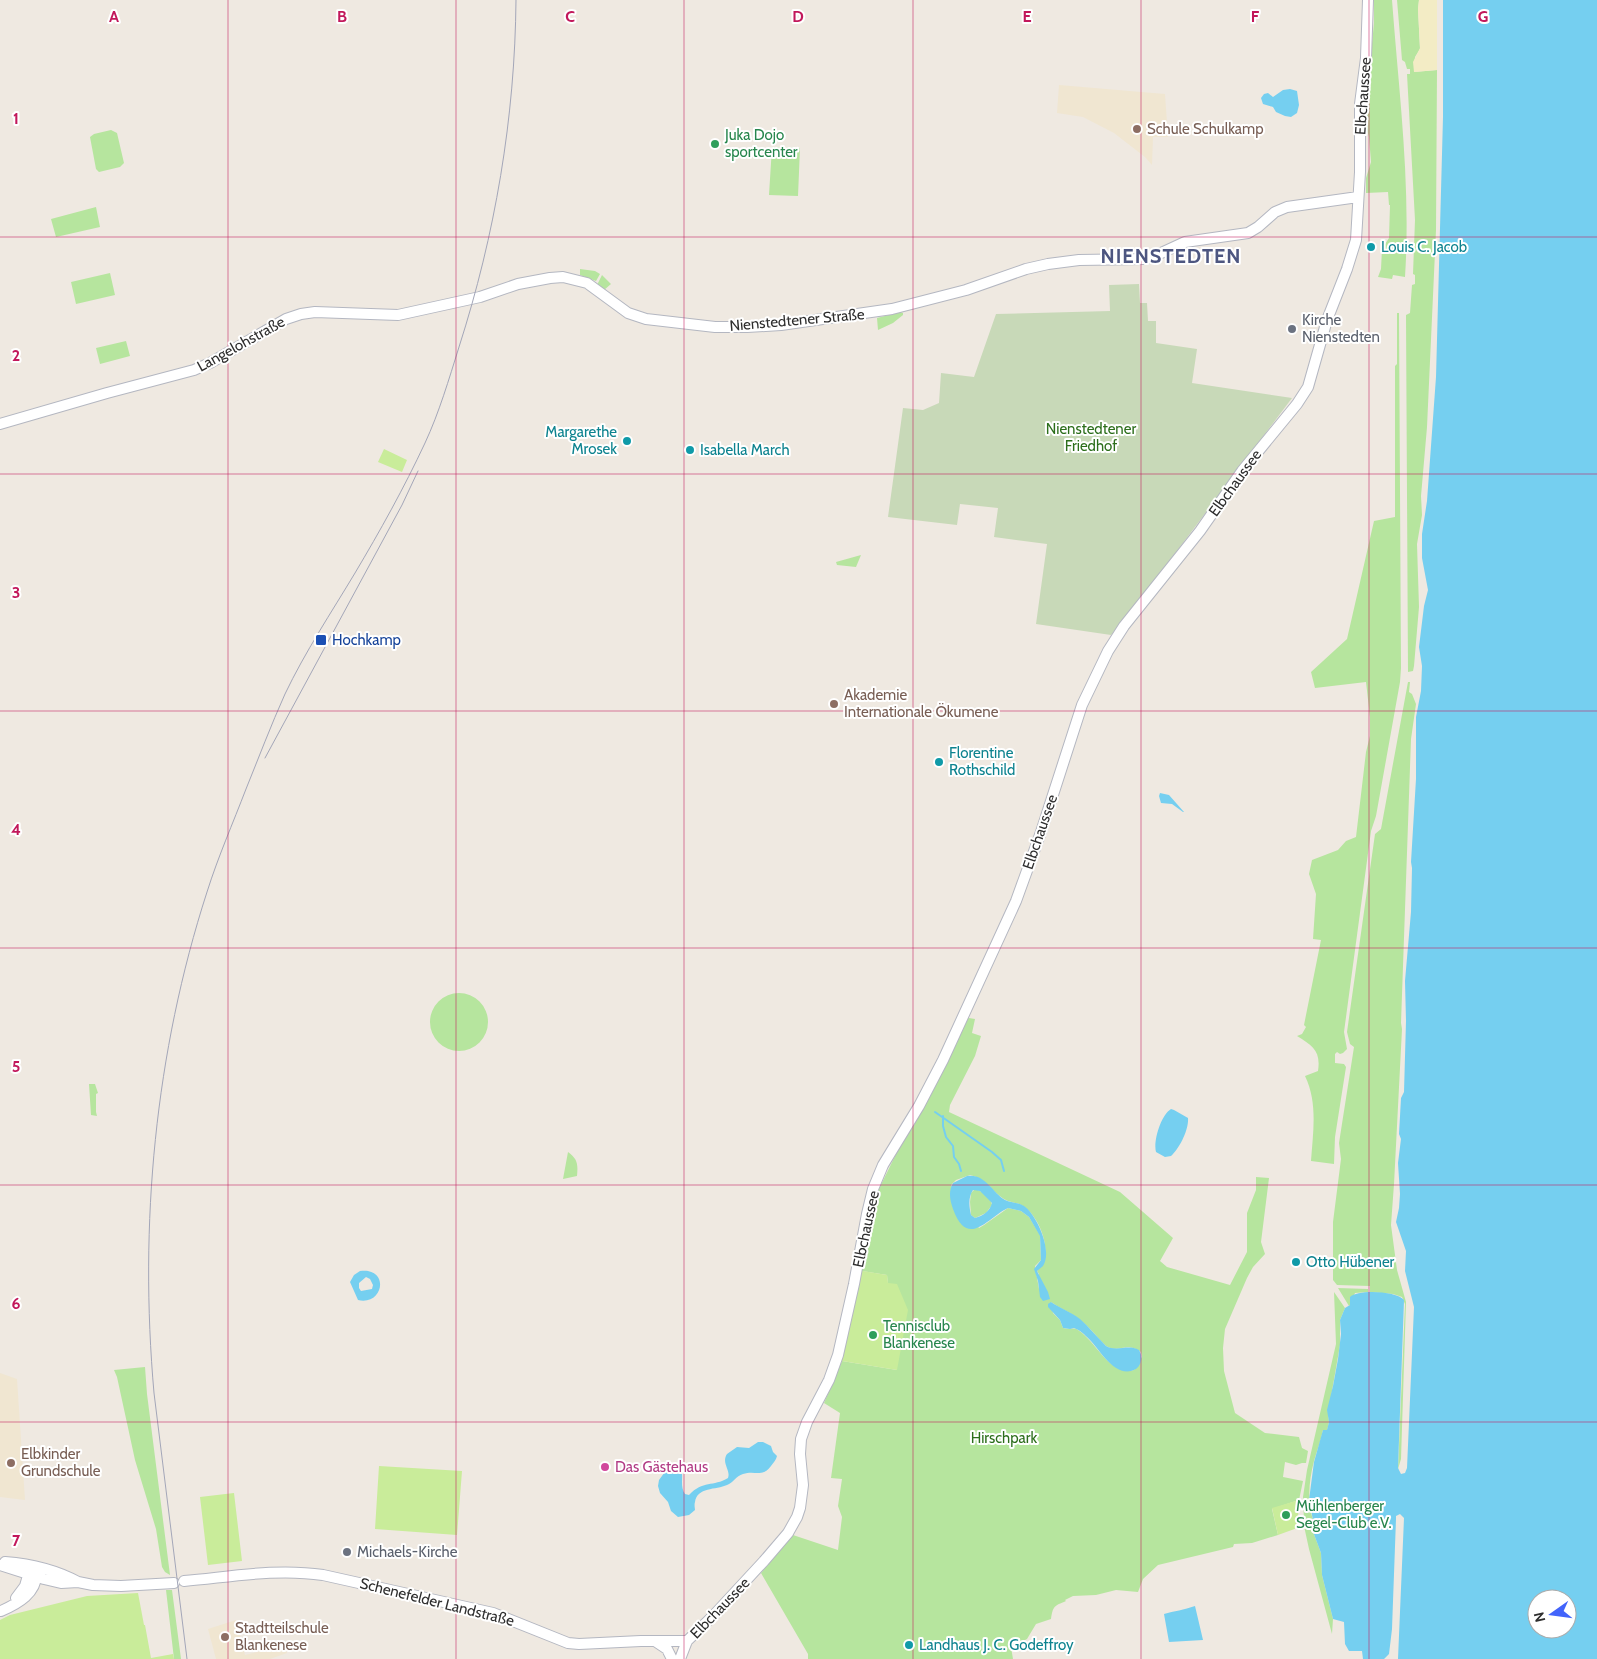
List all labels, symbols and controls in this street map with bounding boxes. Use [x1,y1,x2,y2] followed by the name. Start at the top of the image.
[109,7,119,26] text: A
[337,7,347,26] text: B
[565,7,575,26] text: C
[792,7,804,26] text: D
[1022,7,1032,26] text: E
[1251,7,1260,26] text: F
[1478,7,1488,26] text: G
[1351,56,1375,136] street label: Elbchaussee
[13,109,19,128] text: 1
[1147,120,1264,138] place label: Schule Schulkamp
[1131,123,1143,135] marker: Schule Schulkamp
[724,126,798,161] place label: Juka Dojo sportcenter
[709,138,721,150] marker: Juka Dojo sportcenter
[1381,238,1467,256] place label: Louis C. Jacob
[1365,241,1377,253] marker: Louis C. Jacob
[1101,244,1242,268] district label: NIENSTEDTEN
[729,305,866,335] street label: Nienstedtener Straße
[1302,311,1380,346] place label: Kirche Nienstedten
[194,312,288,375] street label: Langelohstraße
[1286,323,1298,335] marker: Kirche Nienstedten
[12,346,20,365] text: 2
[1046,420,1136,455] park label: Nienstedtener Friedhof
[545,423,617,458] place label: Margarethe Mrosek
[621,435,633,447] marker: Margarethe Mrosek
[700,441,790,459] place label: Isabella March
[684,444,696,456] marker: Isabella March
[1205,446,1265,520] street label: Elbchaussee
[12,583,20,602] text: 3
[332,631,401,649] place label: Hochkamp
[314,633,328,647] marker: Hochkamp
[844,686,999,721] place label: Akademie Internationale Ökumene
[828,698,840,710] marker: Akademie Internationale Ökumene
[949,744,1015,779] place label: Florentine Rothschild
[933,756,945,768] marker: Florentine Rothschild
[1019,792,1061,872] street label: Elbchaussee
[11,820,21,839] text: 4
[12,1057,20,1076] text: 5
[849,1189,883,1269] street label: Elbchaussee
[1306,1253,1395,1271] place label: Otto Hübener
[1290,1256,1302,1268] marker: Otto Hübener
[12,1294,21,1313] text: 6
[883,1317,955,1352] place label: Tennisclub Blankenese
[867,1329,879,1341] marker: Tennisclub Blankenese
[971,1429,1038,1447] park label: Hirschpark
[21,1445,101,1480] place label: Elbkinder Grundschule
[5,1457,17,1469] marker: Elbkinder Grundschule
[615,1458,708,1476] place label: Das Gästehaus
[599,1461,611,1473] marker: Das Gästehaus
[1296,1497,1392,1532] place label: Mühlenberger Segel-Club e.V.
[1280,1509,1292,1521] marker: Mühlenberger Segel-Club e.V.
[12,1531,21,1550] text: 7
[357,1543,458,1561] place label: Michaels-Kirche
[341,1546,353,1558] marker: Michaels-Kirche
[686,1573,754,1642] street label: Elbchaussee
[358,1574,516,1630] street label: Schenefelder Landstraße
[1527,1589,1577,1639] north arrow
[1529,1610,1549,1624] text: N
[235,1619,329,1654] place label: Stadtteilschule Blankenese
[219,1631,231,1643] marker: Stadtteilschule Blankenese
[919,1636,1074,1654] place label: Landhaus J. C. Godeffroy
[903,1639,915,1651] marker: Landhaus J. C. Godeffroy

